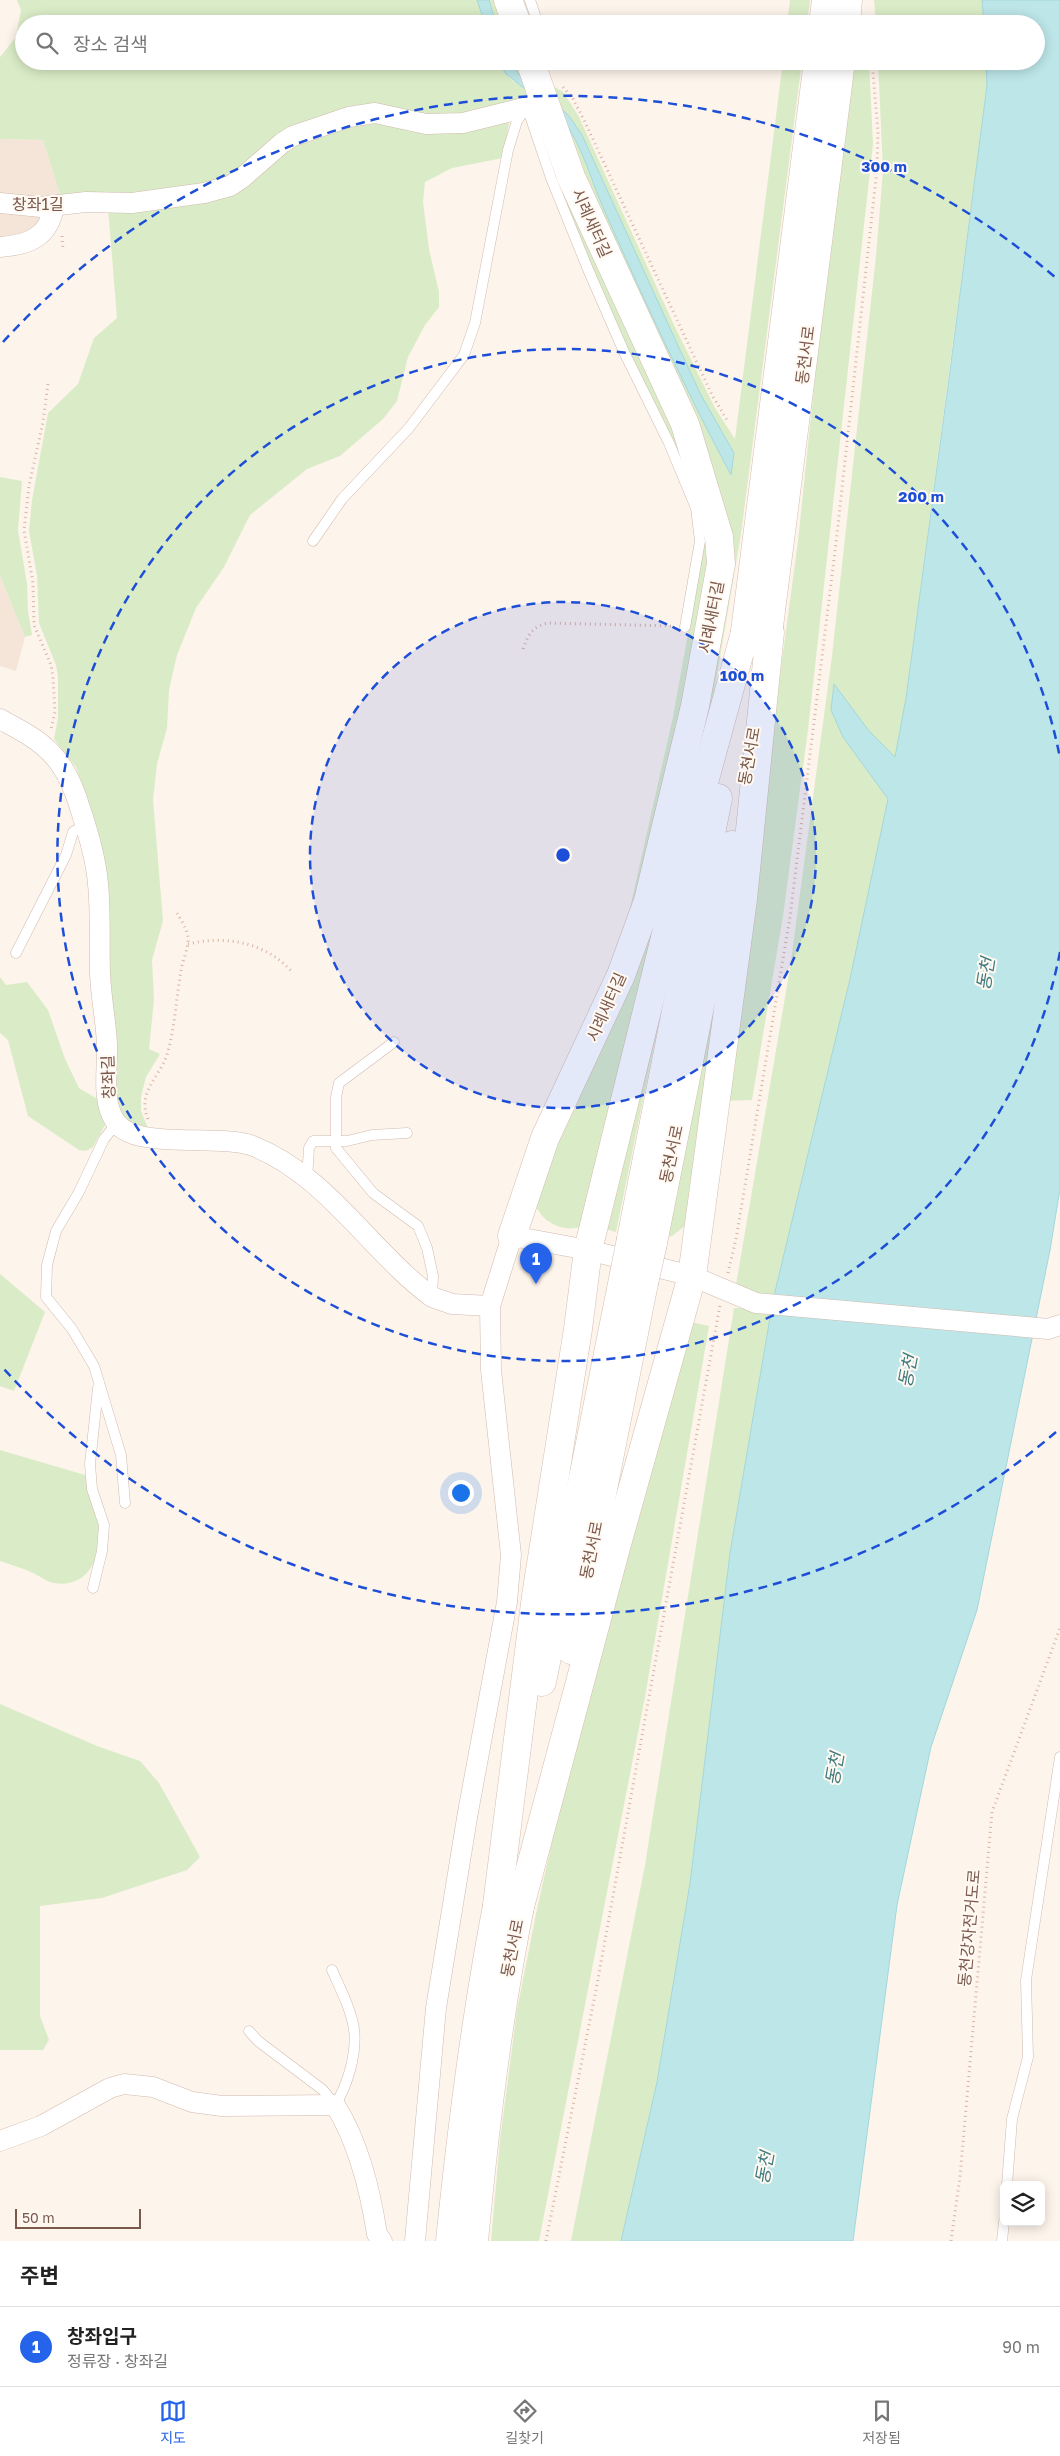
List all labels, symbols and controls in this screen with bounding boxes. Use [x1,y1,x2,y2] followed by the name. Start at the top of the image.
[15,15,1045,70] search box
[33,29,61,57] icon: search
[73,32,148,55] text: 장소 검색
[861,157,907,175] text: 300 m
[568,185,616,261] street label: 시례새터길
[12,194,64,214] street label: 창좌1길
[791,324,819,385] street label: 동천서로
[898,487,944,505] text: 200 m
[694,579,728,655] street label: 시례새터길
[720,666,764,684] text: 100 m
[734,725,764,787] street label: 동천서로
[554,846,572,864] centre of rings
[972,953,999,992] water label: 동천
[582,969,630,1045] street label: 시례새터길
[97,1055,119,1099] street label: 창좌길
[655,1123,687,1185] street label: 동천서로
[520,1243,552,1284] pin: 1
[893,1350,921,1389] water label: 동천
[448,1480,474,1506] your location
[576,1519,606,1581] street label: 동천서로
[820,1748,848,1787] water label: 동천
[954,1868,984,1988] street label: 동천강자전거도로
[497,1917,527,1979] street label: 동천서로
[750,2147,778,2186] water label: 동천
[1000,2181,1045,2226] map controls
[1000,2181,1045,2226] button: layers
[15,2206,141,2229] scale bar
[22,2209,55,2226] text: 50 m
[20,2262,59,2288] text: 주변
[67,2324,137,2347] text: 창좌입구
[32,2337,40,2357] text: 1
[1002,2337,1040,2357] text: 90 m
[67,2351,168,2371] text: 정류장 · 창좌길
[159,2397,187,2447] tab: 지도
[505,2397,544,2447] tab: 길찾기
[862,2397,901,2447] tab: 저장됨

